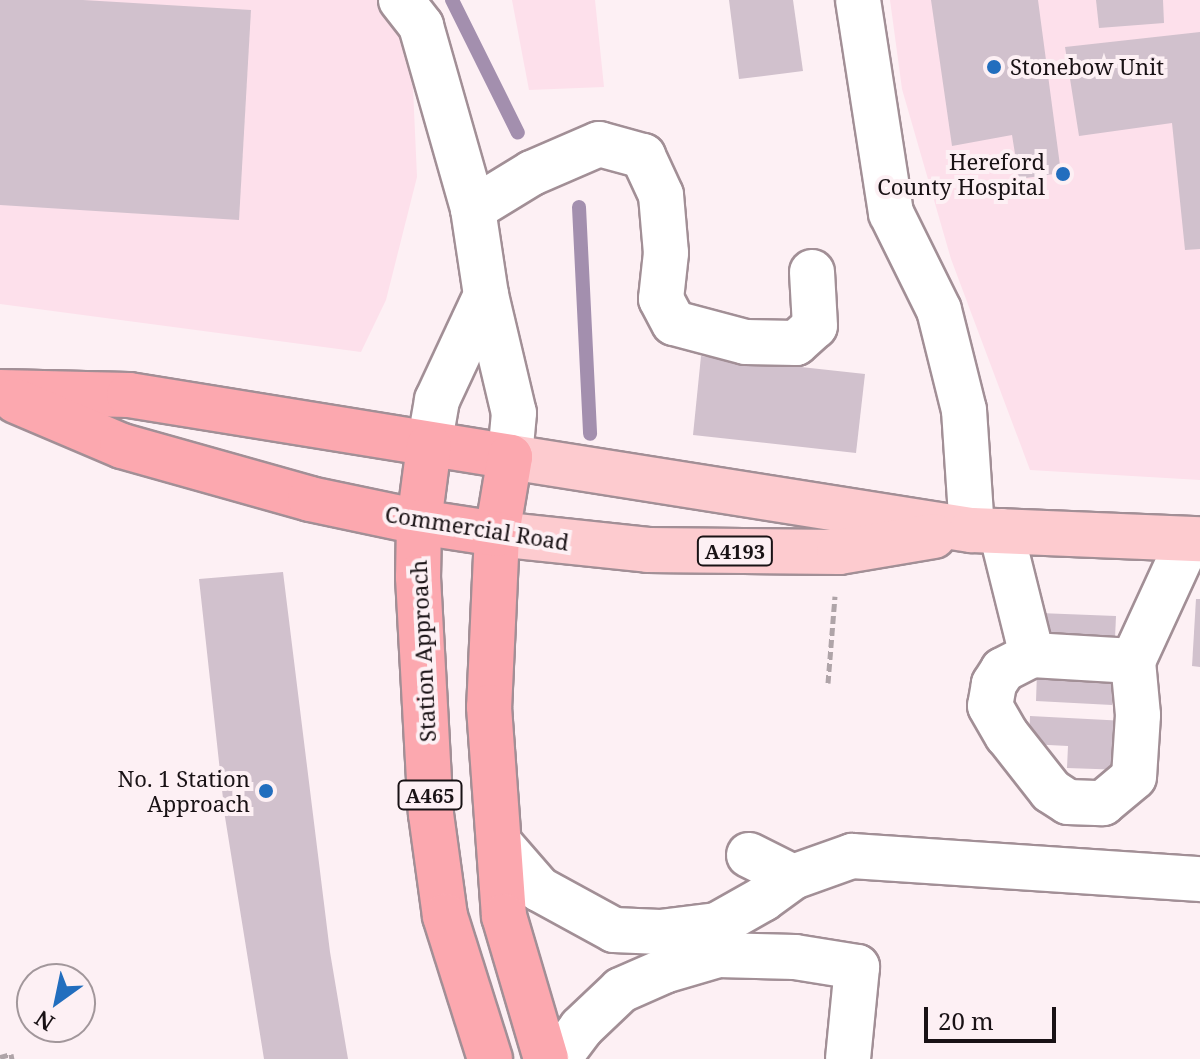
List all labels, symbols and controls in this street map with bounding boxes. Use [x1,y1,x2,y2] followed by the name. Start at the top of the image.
[1010,54,1164,80] place label: Stonebow Unit
[985,58,1003,76] marker: Stonebow Unit
[877,148,1045,200] place label: Hereford County Hospital
[1052,163,1074,185] marker: Hereford County Hospital
[383,500,571,556] street label: Commercial Road
[695,535,775,567] road number: A4193
[405,559,441,743] street label: Station Approach
[118,765,250,816] place label: No. 1 Station Approach
[396,779,464,811] road number: A465
[257,782,275,800] marker: No. 1 Station Approach
[16,963,96,1043] north arrow
[928,991,1060,1041] scale bar
[29,1004,59,1039] text: N
[938,1004,994,1037] text: 20 m

